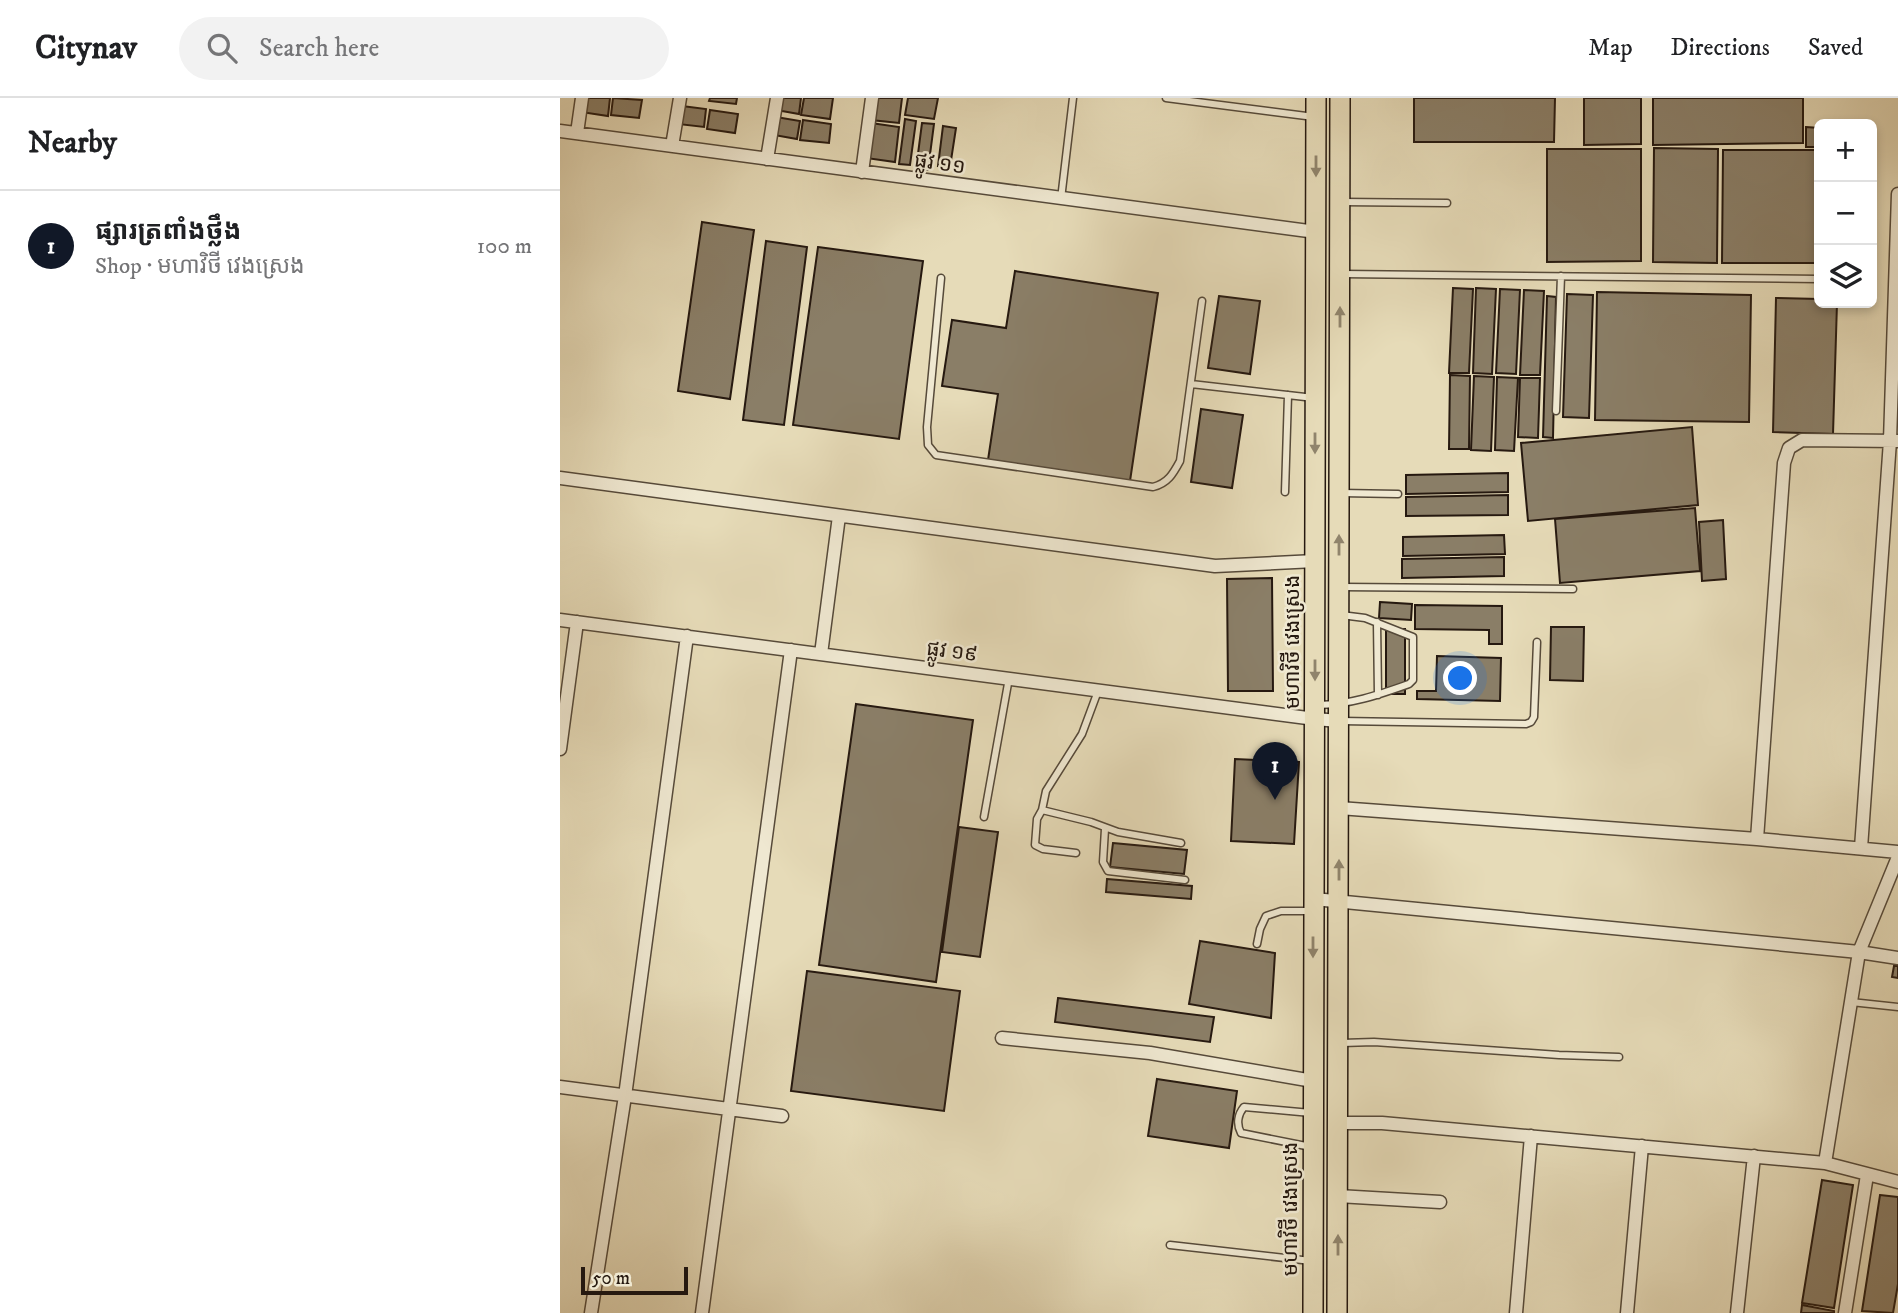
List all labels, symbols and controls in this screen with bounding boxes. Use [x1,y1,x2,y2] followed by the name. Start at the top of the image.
[179,17,669,80] search box
[35,28,137,69] text: Citynav
[203,29,241,67] icon: search
[259,32,379,65] text: Search here
[1588,33,1633,63] text: Map
[1671,33,1770,63] text: Directions
[1808,33,1863,63] text: Saved
[1814,119,1877,308] map controls
[1814,119,1877,182] button: +
[28,125,117,162] text: Nearby
[912,148,967,186] street label: ផ្លូវ ១១
[1310,155,1322,177] one-way arrow
[1814,182,1877,245] button: −
[95,215,241,248] text: ផ្សារត្រពាំងថ្លឹង
[47,232,55,261] text: 1
[477,232,532,261] text: 100 m
[1814,245,1877,308] button: layers
[95,252,305,281] text: Shop · មហាវិថី វេងស្រេង
[1334,306,1346,328] one-way arrow
[1309,432,1321,454] one-way arrow
[1333,534,1345,556] one-way arrow
[1279,575,1306,709] street label: មហាវិថី វេងស្រេង
[924,636,979,673] street label: ផ្លូវ ១៩
[1309,659,1321,681] one-way arrow
[1443,661,1477,695] your location
[1252,742,1298,800] pin: 1
[1333,859,1344,881] one-way arrow
[1307,936,1319,958] one-way arrow
[1277,1142,1304,1276] street label: មហាវិថី វេងស្រេង
[1332,1234,1344,1256] one-way arrow
[581,1264,688,1296] scale bar
[592,1267,630,1290] text: 50 m

